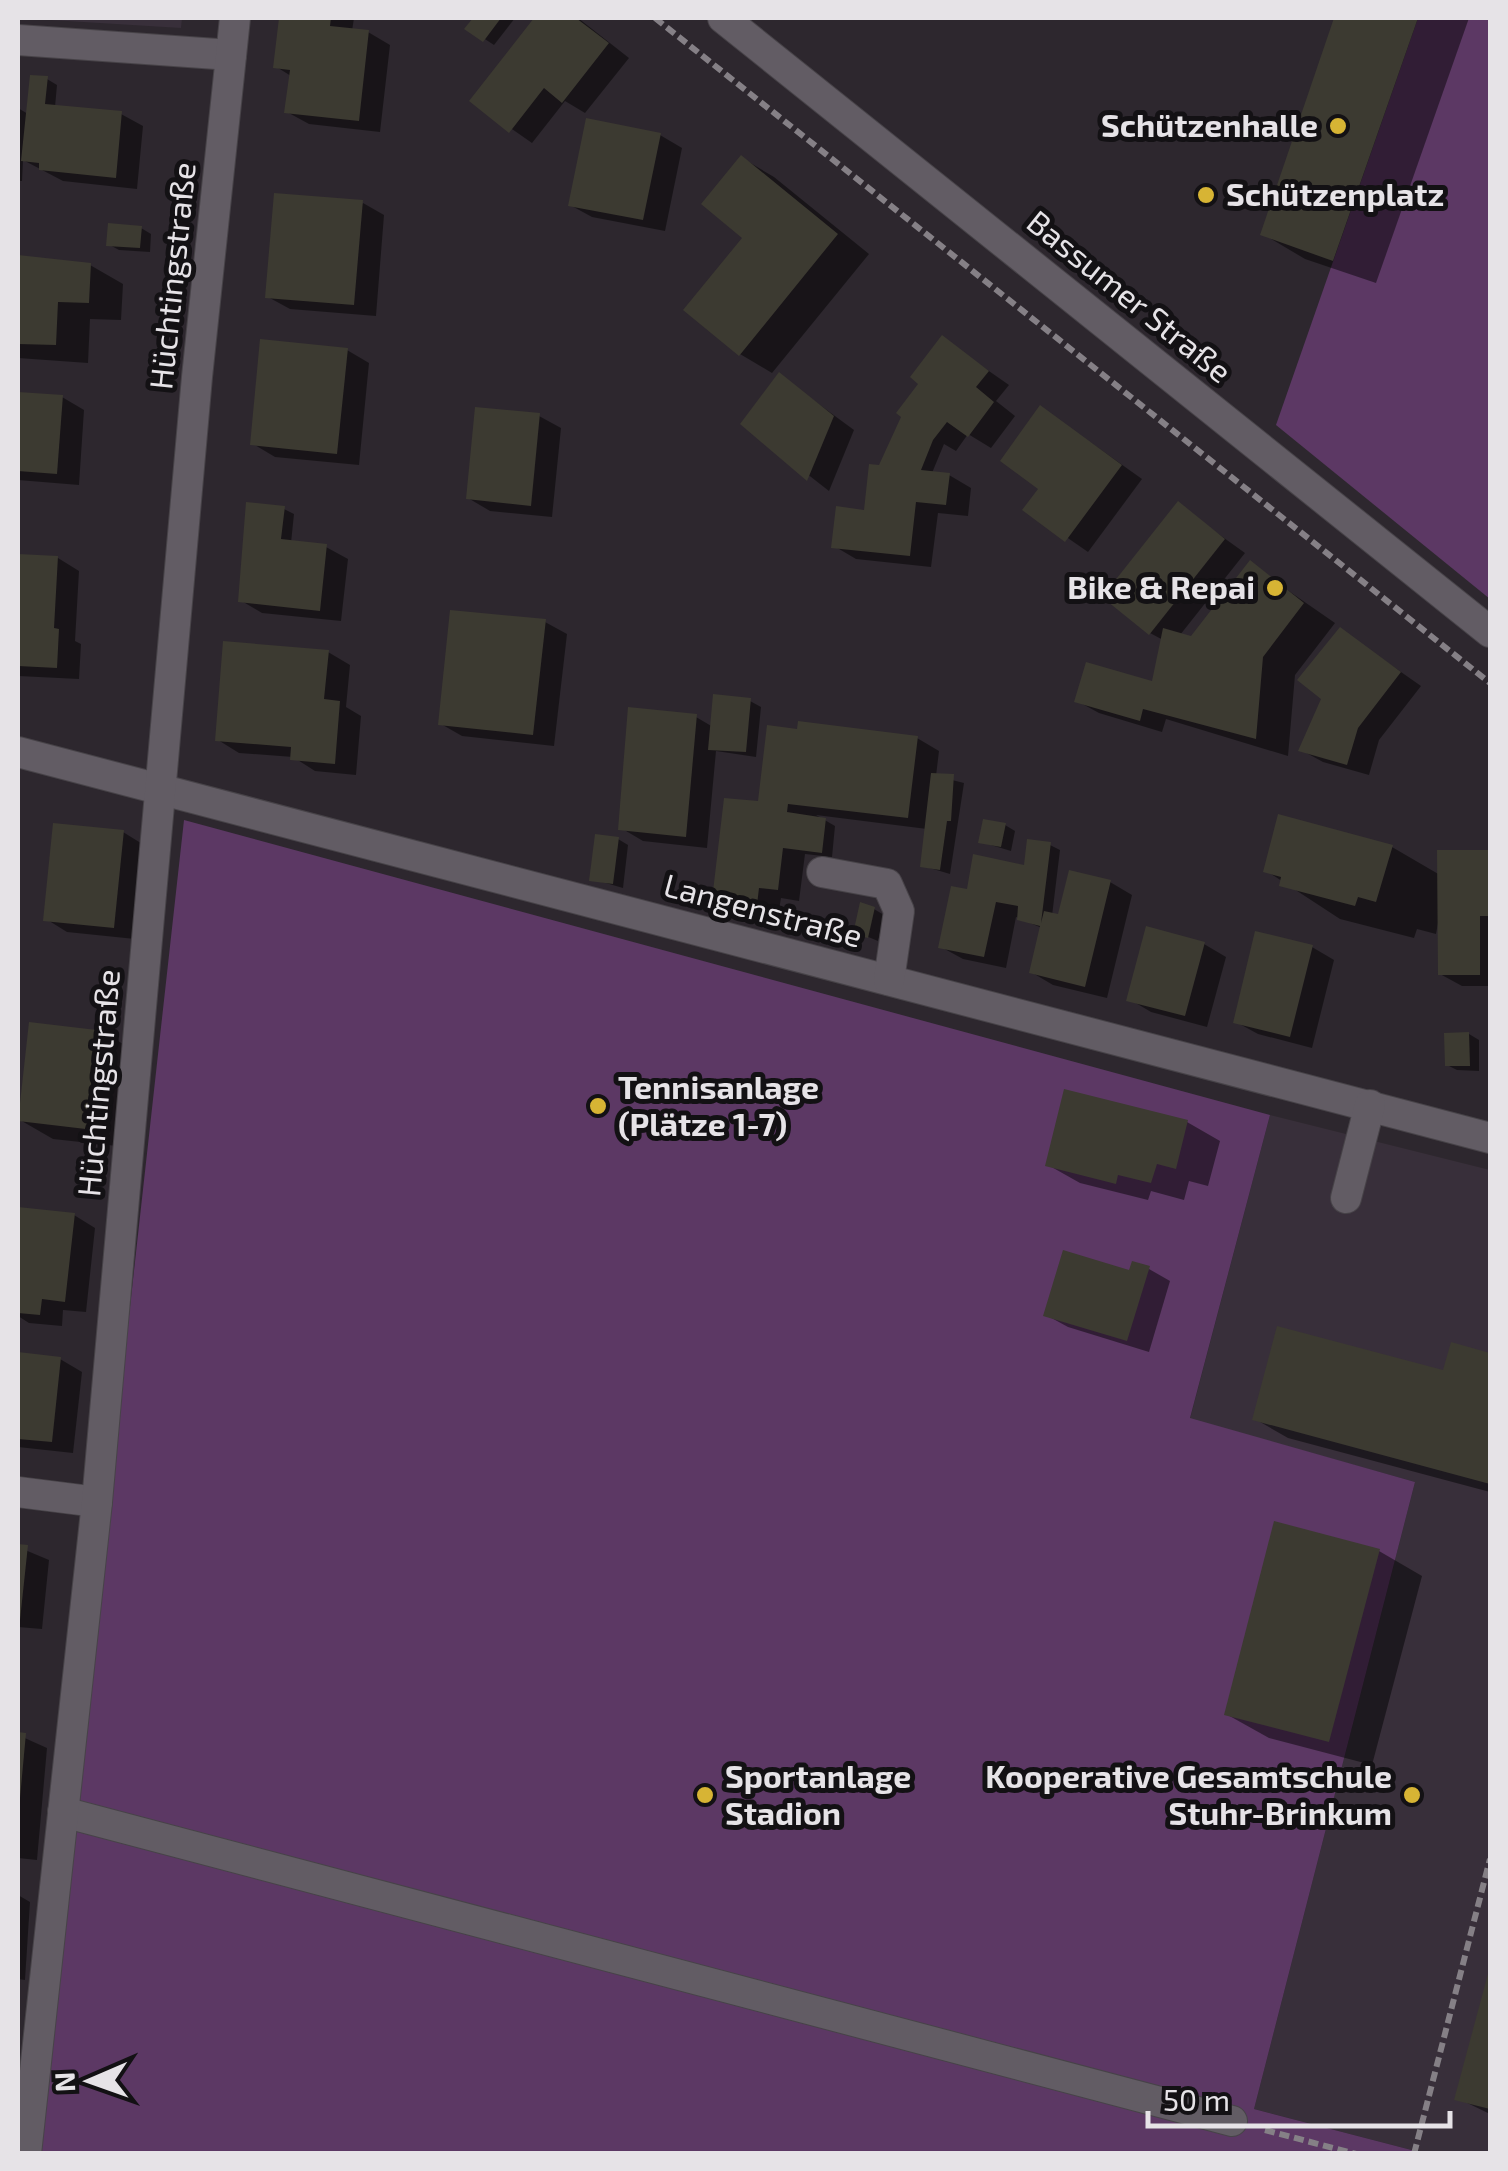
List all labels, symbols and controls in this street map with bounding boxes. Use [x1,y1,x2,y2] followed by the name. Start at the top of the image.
[1101,105,1318,143] place label: Schützenhalle
[1327,115,1349,137] marker: Schützenhalle
[140,160,202,391] street label: Hüchtingstraße
[1226,174,1444,212] place label: Schützenplatz
[1195,184,1217,206] marker: Schützenplatz
[1020,201,1240,389] street label: Bassumer Straße
[1067,567,1255,605] place label: Bike & Repai
[1264,577,1286,599] marker: Bike & Repai
[660,864,867,954] street label: Langenstraße
[68,968,126,1198] street label: Hüchtingstraße
[618,1067,819,1142] place label: Tennisanlage (Plätze 1-7)
[587,1095,609,1117] marker: Tennisanlage (Plätze 1-7)
[725,1756,911,1831] place label: Sportanlage Stadion
[985,1756,1392,1831] place label: Kooperative Gesamtschule Stuhr-Brinkum
[694,1784,716,1806] marker: Sportanlage Stadion
[1401,1784,1423,1806] marker: Kooperative Gesamtschule Stuhr-Brinkum
[40,2031,140,2131] north arrow
[1148,2066,1450,2128] scale bar
[47,2071,81,2093] text: N
[1163,2081,1230,2117] text: 50 m

